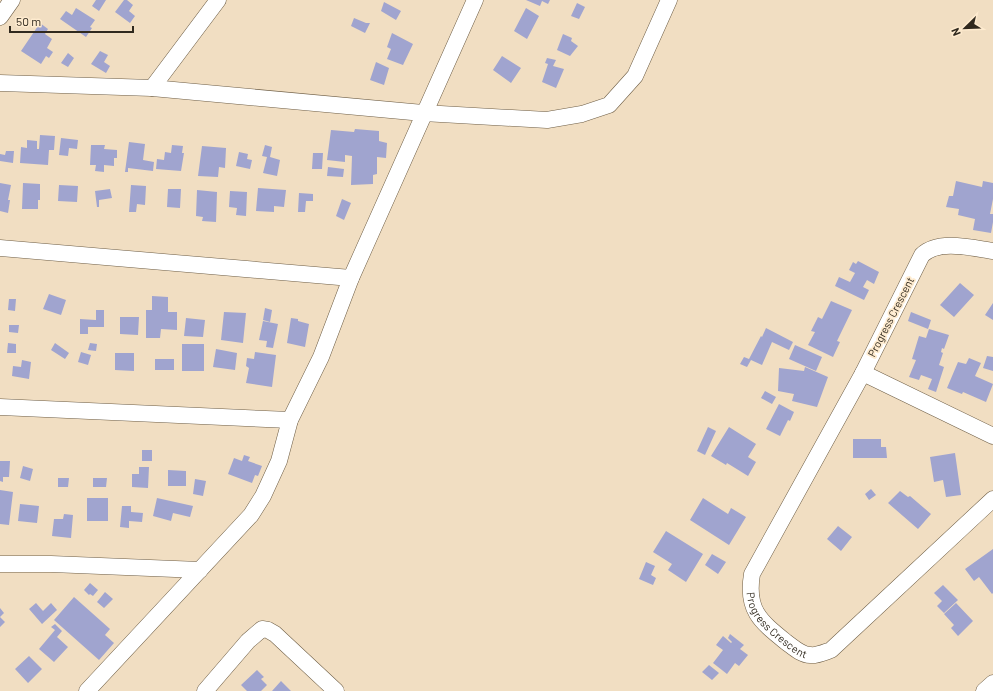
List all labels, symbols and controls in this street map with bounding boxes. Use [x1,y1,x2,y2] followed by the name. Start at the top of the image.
[10,8,133,34] scale bar
[945,8,985,48] north arrow
[16,14,41,28] text: 50 m
[948,26,963,38] text: N
[865,275,916,359] street label: Progress Crescent
[745,591,809,660] street label: Progress Crescent

